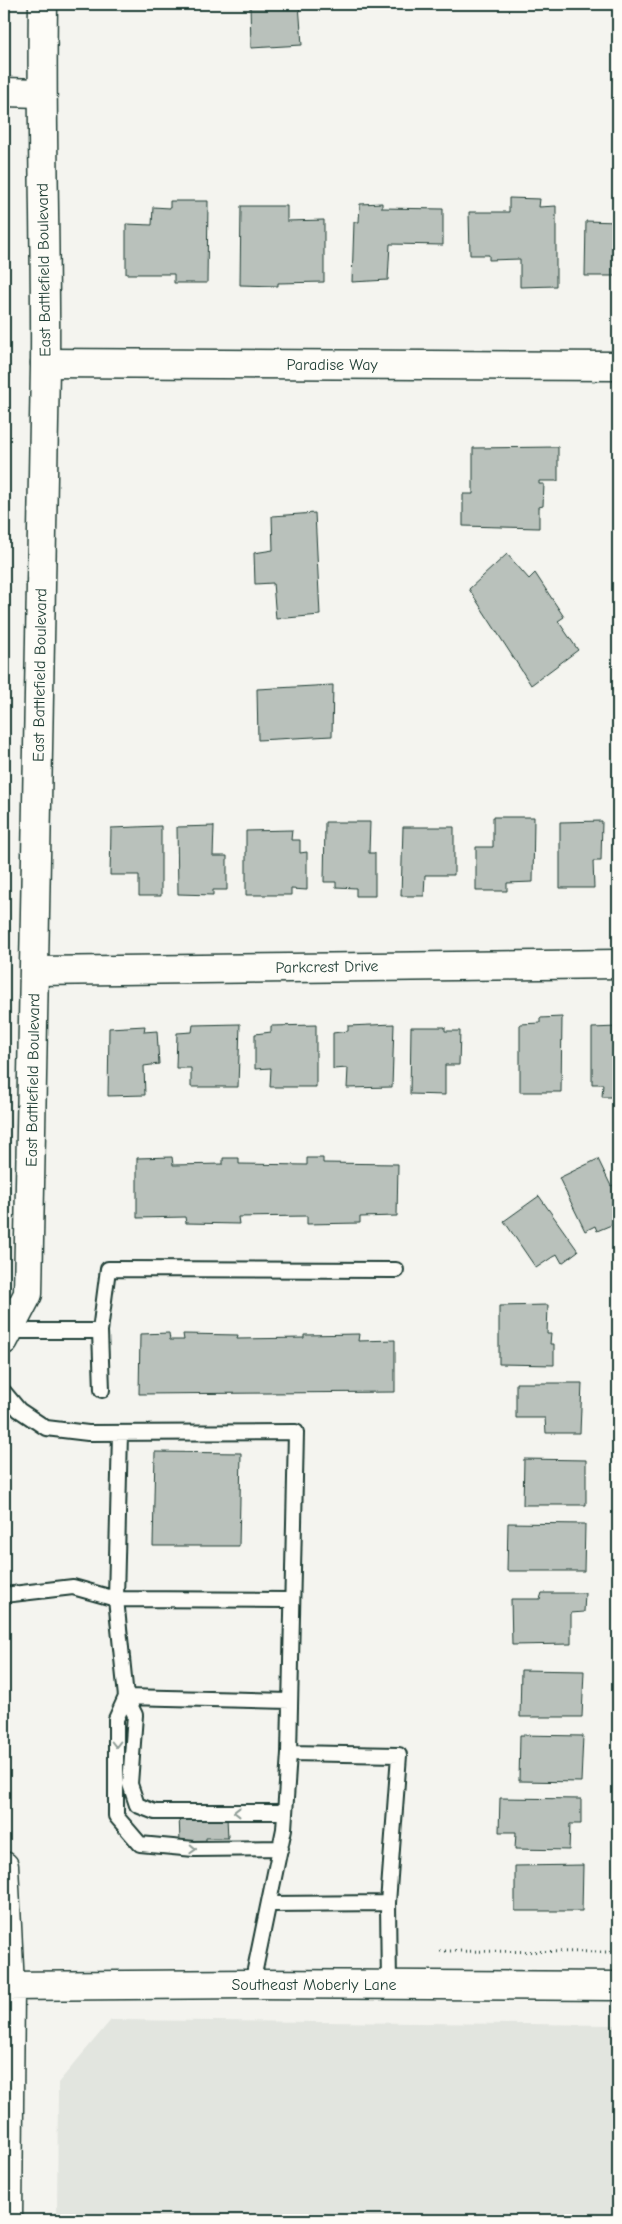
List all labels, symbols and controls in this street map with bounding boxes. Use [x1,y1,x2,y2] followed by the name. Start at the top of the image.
[33,183,55,357] street label: East Battlefield Boulevard
[286,356,378,374] street label: Paradise Way
[29,588,51,762] street label: East Battlefield Boulevard
[275,957,379,977] street label: Parkcrest Drive
[22,993,44,1167] street label: East Battlefield Boulevard
[111,1740,121,1748] one-way arrow
[232,1807,240,1817] one-way arrow
[190,1843,198,1854] one-way arrow
[231,1976,397,1994] street label: Southeast Moberly Lane

